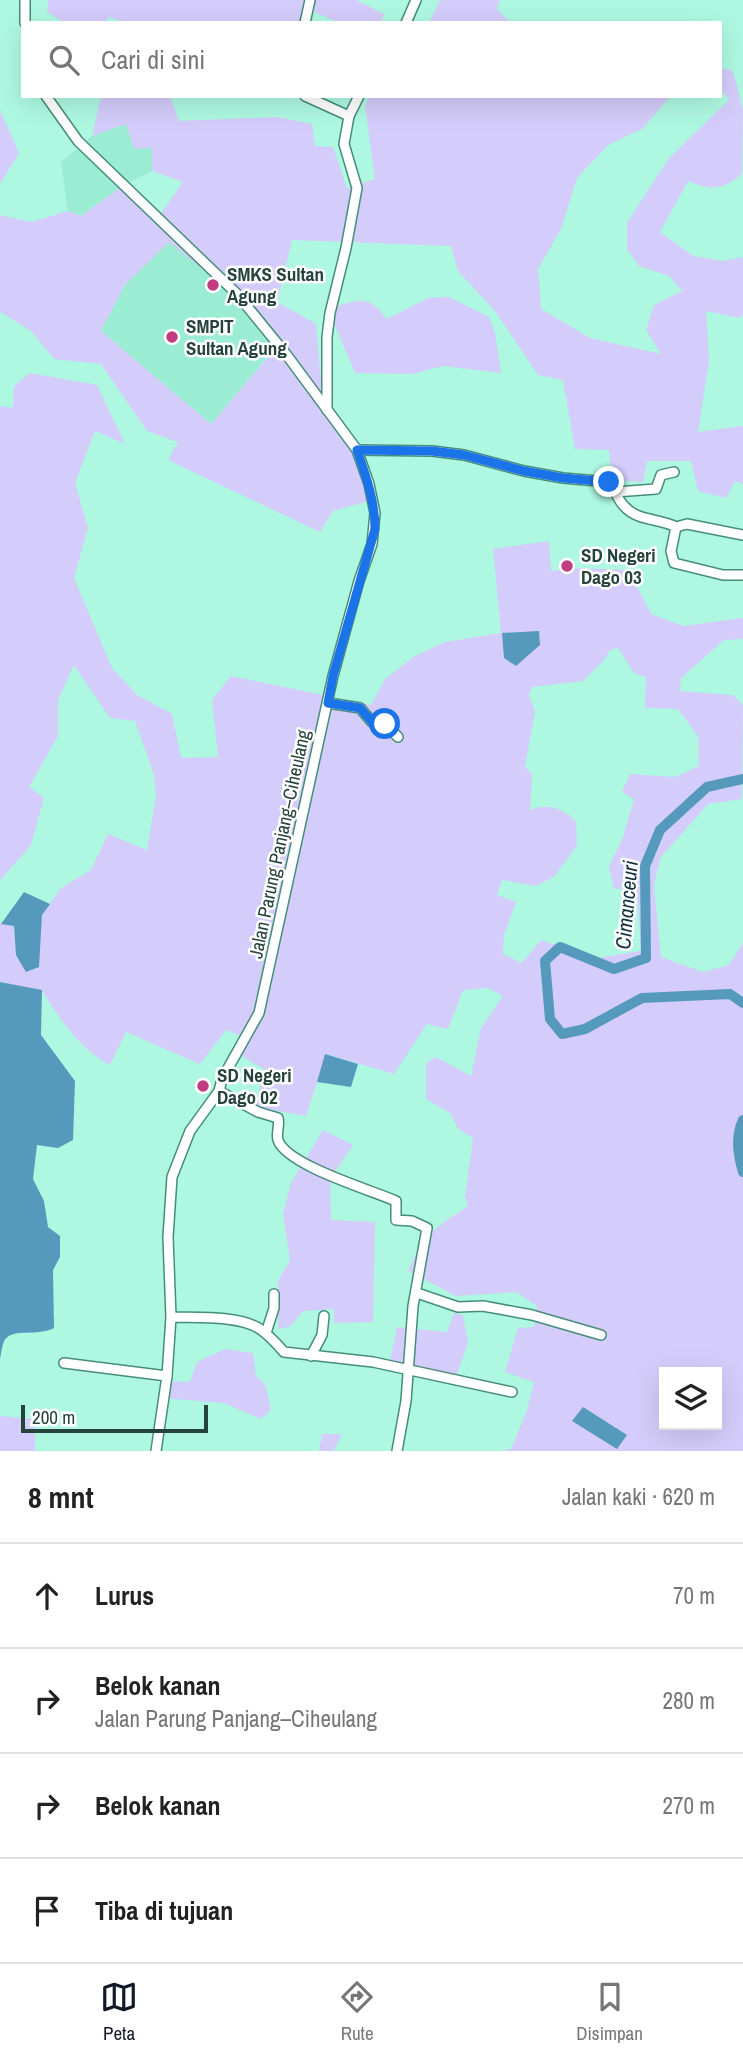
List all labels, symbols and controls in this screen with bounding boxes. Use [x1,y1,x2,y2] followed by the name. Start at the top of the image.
[21,21,722,98] search box
[45,41,83,79] icon: search
[101,42,205,77] text: Cari di sini
[227,261,324,309] place label: SMKS Sultan Agung
[205,277,221,293] marker: SMKS Sultan Agung
[186,313,287,361] place label: SMPIT Sultan Agung
[164,329,180,345] marker: SMPIT Sultan Agung
[593,466,624,497] route end
[581,542,655,590] place label: SD Negeri Dago 03
[559,558,575,574] marker: SD Negeri Dago 03
[369,708,400,739] route start
[242,727,316,961] street label: Jalan Parung Panjang–Ciheulang
[608,859,645,951] water label: Cimanceuri
[217,1062,291,1110] place label: SD Negeri Dago 02
[195,1078,211,1094] marker: SD Negeri Dago 02
[659,1367,722,1430] map controls
[659,1367,722,1430] button: layers
[21,1402,208,1434] scale bar
[32,1404,75,1430] text: 200 m
[28,1477,94,1517] text: 8 mnt
[562,1481,715,1512] text: Jalan kaki · 620 m
[28,1577,66,1615] icon: ahead
[95,1578,154,1613] text: Lurus
[673,1580,715,1611] text: 70 m
[95,1668,221,1703] text: Belok kanan
[28,1682,66,1720] icon: right
[663,1685,715,1716] text: 280 m
[95,1703,377,1734] text: Jalan Parung Panjang–Ciheulang
[28,1787,66,1825] icon: right
[95,1788,221,1823] text: Belok kanan
[663,1790,715,1821] text: 270 m
[28,1892,66,1930] icon: arrive
[95,1893,233,1928] text: Tiba di tujuan
[100,1978,138,2046] tab: Peta
[338,1978,376,2046] tab: Rute
[576,1978,643,2046] tab: Disimpan

